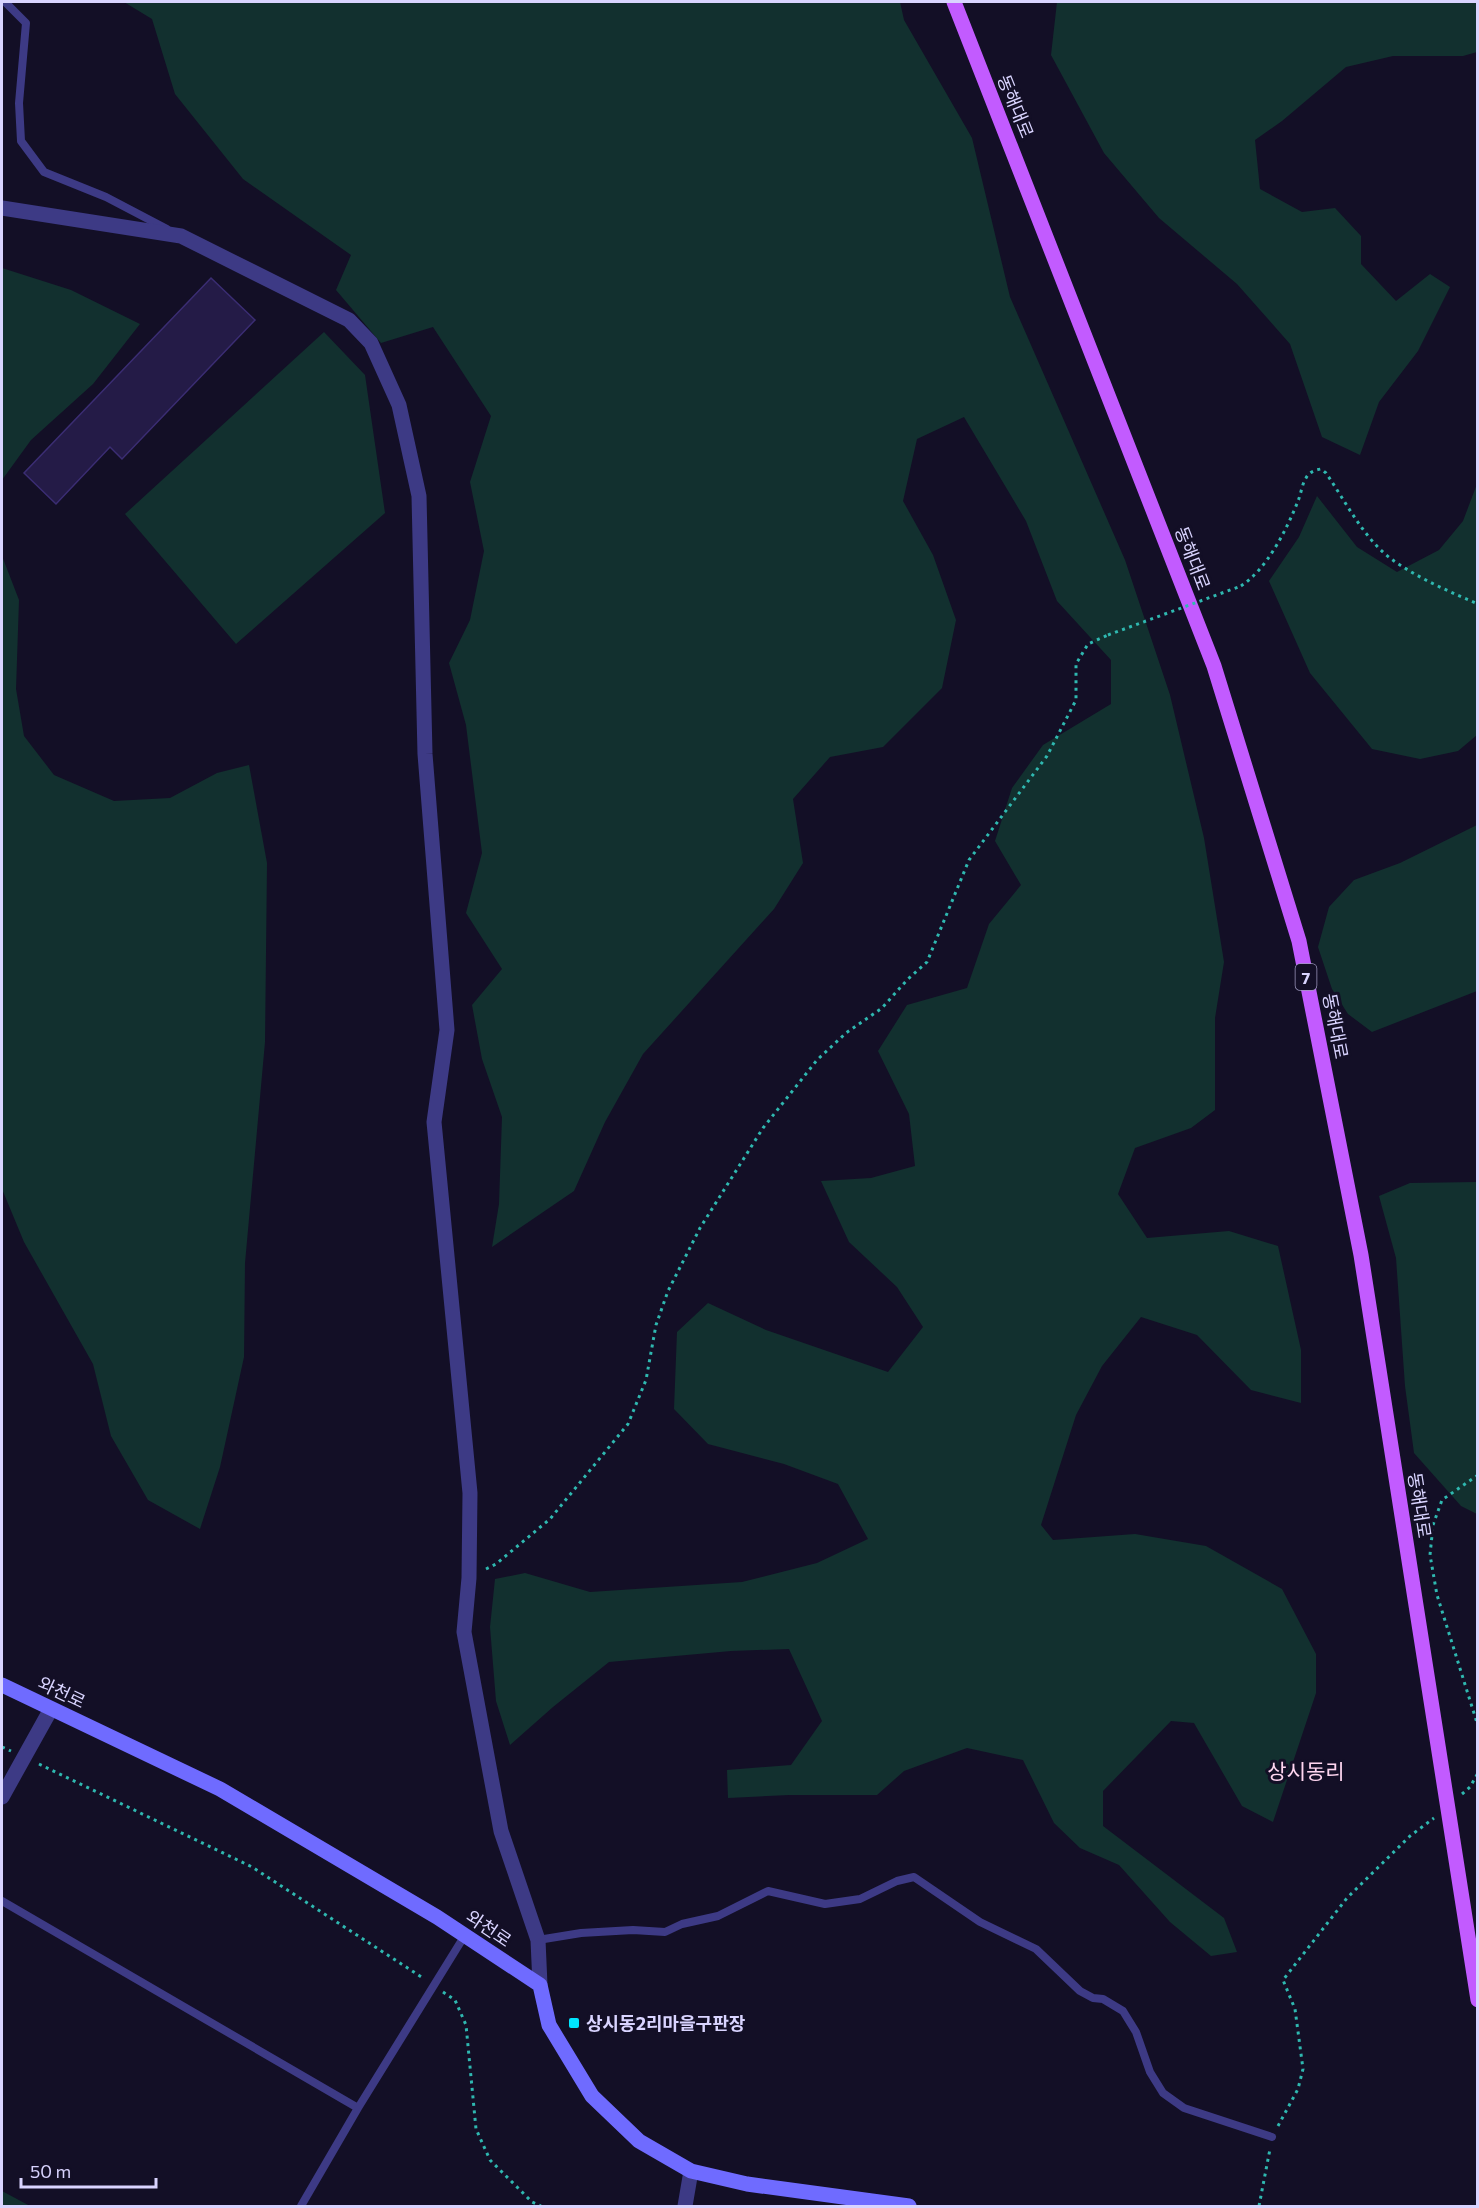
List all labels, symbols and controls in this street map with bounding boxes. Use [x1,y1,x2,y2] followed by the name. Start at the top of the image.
[993,71,1039,141] street label: 동해대로
[1171,523,1215,593] street label: 동해대로
[1296,964,1316,990] road number: 7
[1319,991,1353,1061] street label: 동해대로
[1404,1471,1436,1539] street label: 동해대로
[35,1672,89,1712] street label: 와천로
[1267,1758,1345,1783] district label: 상시동리
[462,1905,516,1951] street label: 와천로
[586,2012,746,2034] place label: 상시동2리마을구판장
[567,2016,581,2030] marker: 상시동2리마을구판장
[21,2151,156,2189] scale bar
[30,2160,71,2182] text: 50 m

